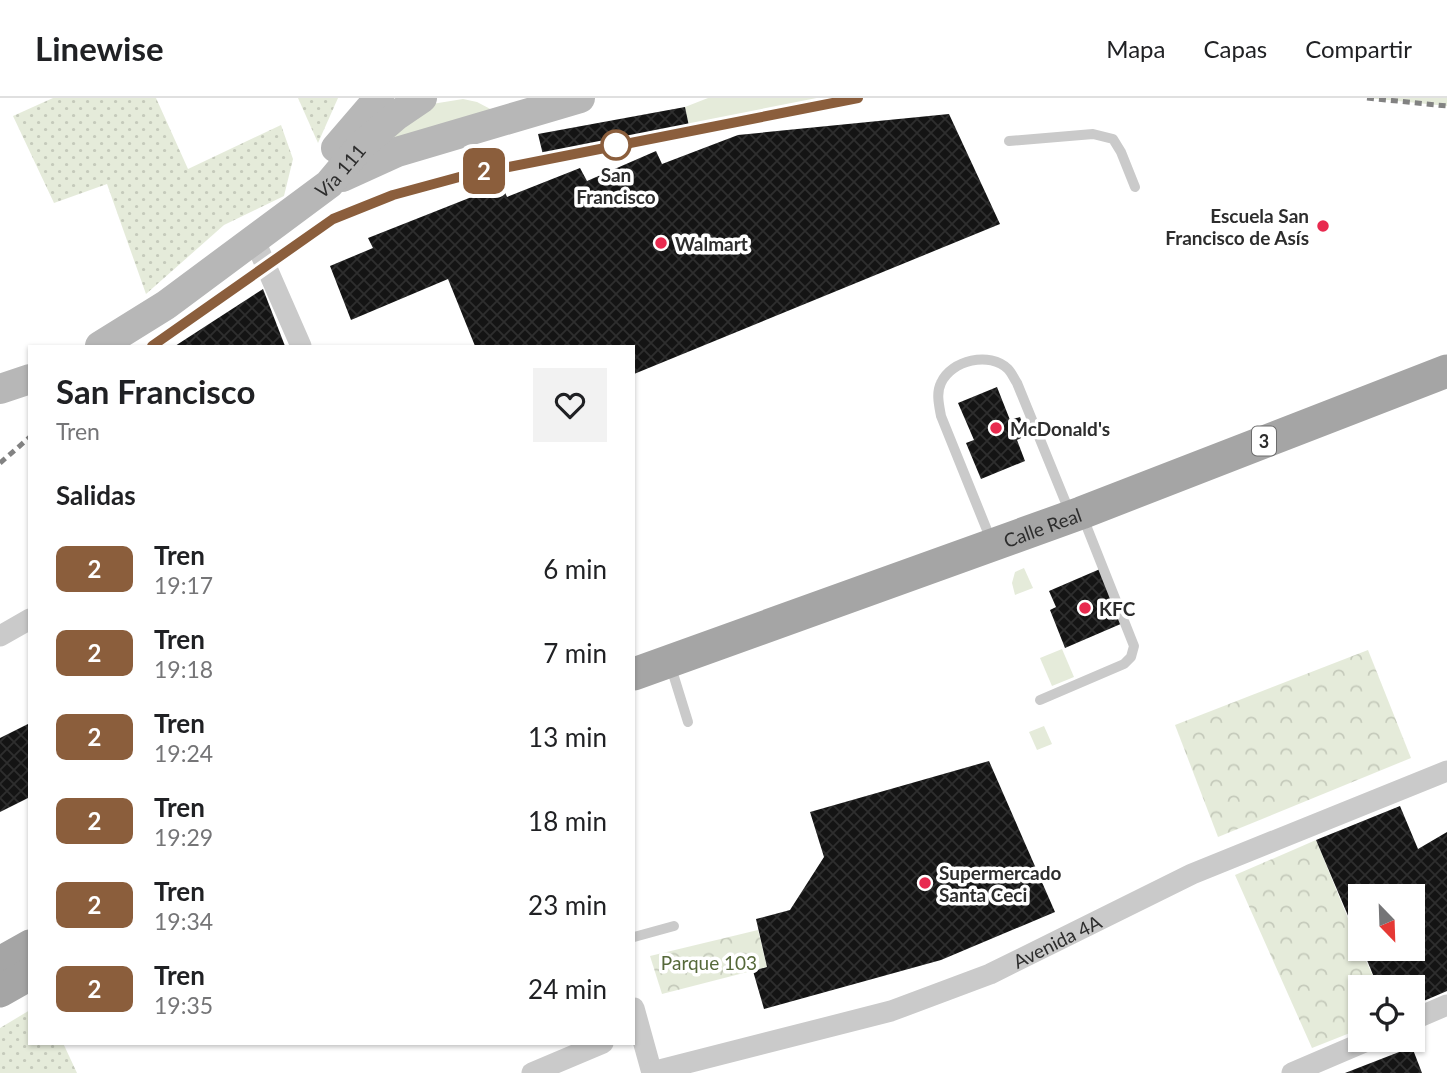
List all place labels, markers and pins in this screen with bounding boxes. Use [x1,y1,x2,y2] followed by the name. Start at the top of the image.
[601,130,631,160] marker: San Francisco
[576,163,656,208] place label: San Francisco
[1165,204,1309,249] place label: Escuela San Francisco de Asís
[1315,218,1331,234] marker: Escuela San Francisco de Asís
[675,232,748,255] place label: Walmart
[653,235,669,251] marker: Walmart
[1010,417,1110,440] place label: McDonald's
[988,420,1004,436] marker: McDonald's
[1099,597,1136,620] place label: KFC
[1077,600,1093,616] marker: KFC
[939,861,1061,906] place label: Supermercado Santa Ceci
[917,875,933,891] marker: Supermercado Santa Ceci

